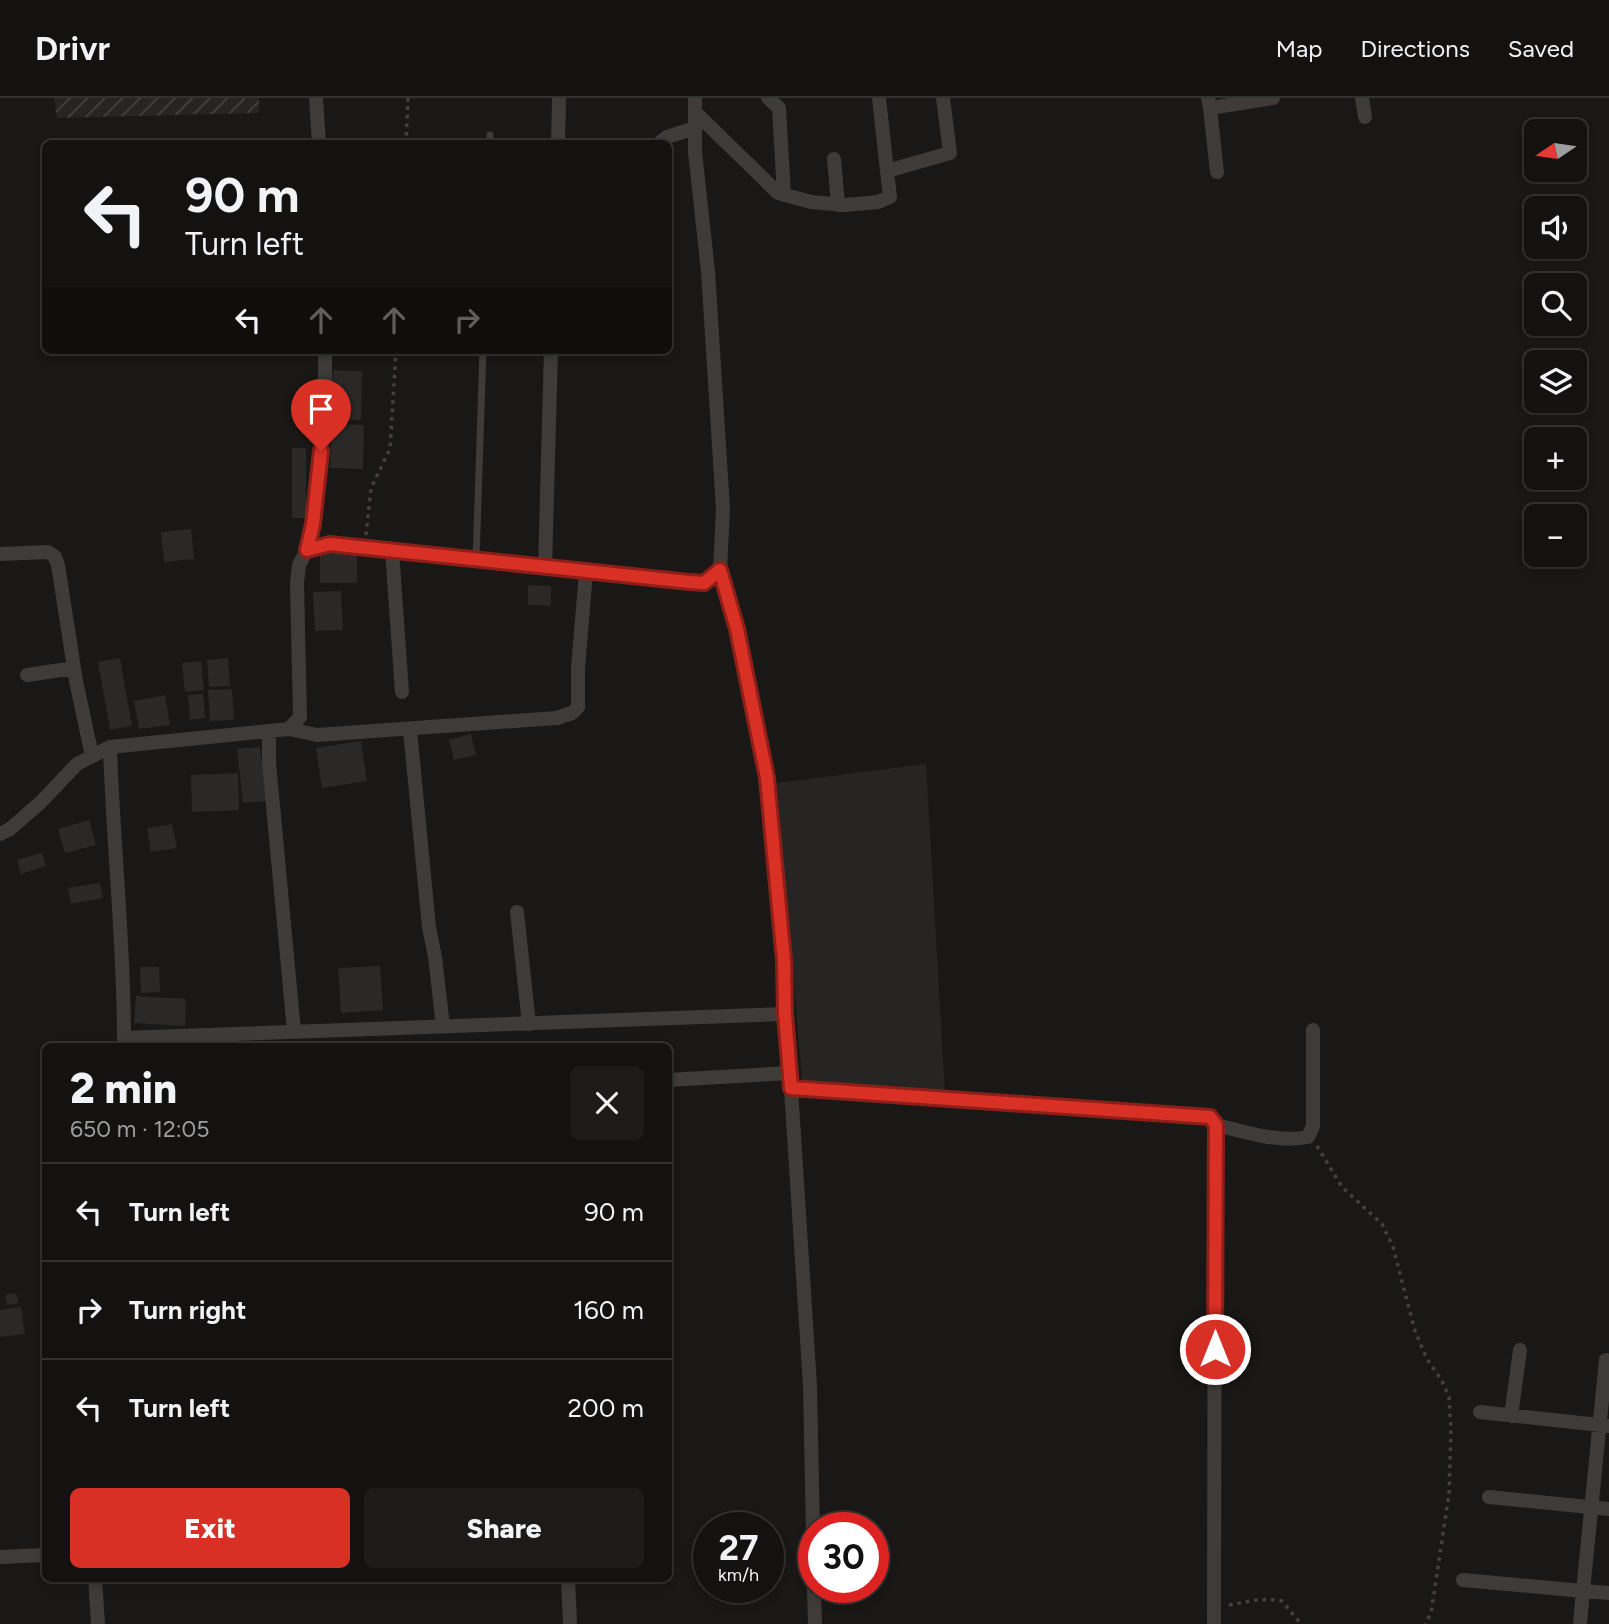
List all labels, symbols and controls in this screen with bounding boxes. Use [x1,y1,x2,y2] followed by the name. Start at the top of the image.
[35,29,110,68] text: Drivr
[1276,34,1322,63] text: Map
[1360,34,1470,63] text: Directions
[1508,34,1574,63] text: Saved
[1524,119,1587,182] north arrow
[1524,119,1587,567] map controls
[185,165,300,224] text: 90 m
[70,168,161,259] icon: left
[1524,196,1587,259] button: sound
[185,225,304,263] text: Turn left
[1524,273,1587,336] button: search
[229,301,267,339] icon: left
[302,301,340,339] icon: ahead
[375,301,413,339] icon: ahead
[448,301,486,339] icon: right
[1524,350,1587,413] button: layers
[291,379,351,451] pin
[302,390,340,428] icon: arrive
[1524,427,1587,490] button: +
[1524,504,1587,567] button: −
[70,1063,177,1114] text: 2 min
[570,1066,644,1140] button: close
[70,1115,210,1143] text: 650 m · 12:05
[70,1193,108,1231] icon: left
[129,1196,230,1228] text: Turn left
[584,1196,644,1228] text: 90 m
[70,1291,108,1329] icon: right
[129,1294,246,1326] text: Turn right
[573,1294,644,1326] text: 160 m
[1178,1312,1252,1386] position arrow
[70,1389,108,1427] icon: left
[129,1392,230,1424] text: Turn left
[568,1392,644,1424] text: 200 m
[70,1488,350,1568] button: Exit
[364,1488,644,1568] button: Share
[798,1512,889,1603] speed limit sign: 30
[719,1527,758,1569] text: 27
[718,1564,759,1586] text: km/h

